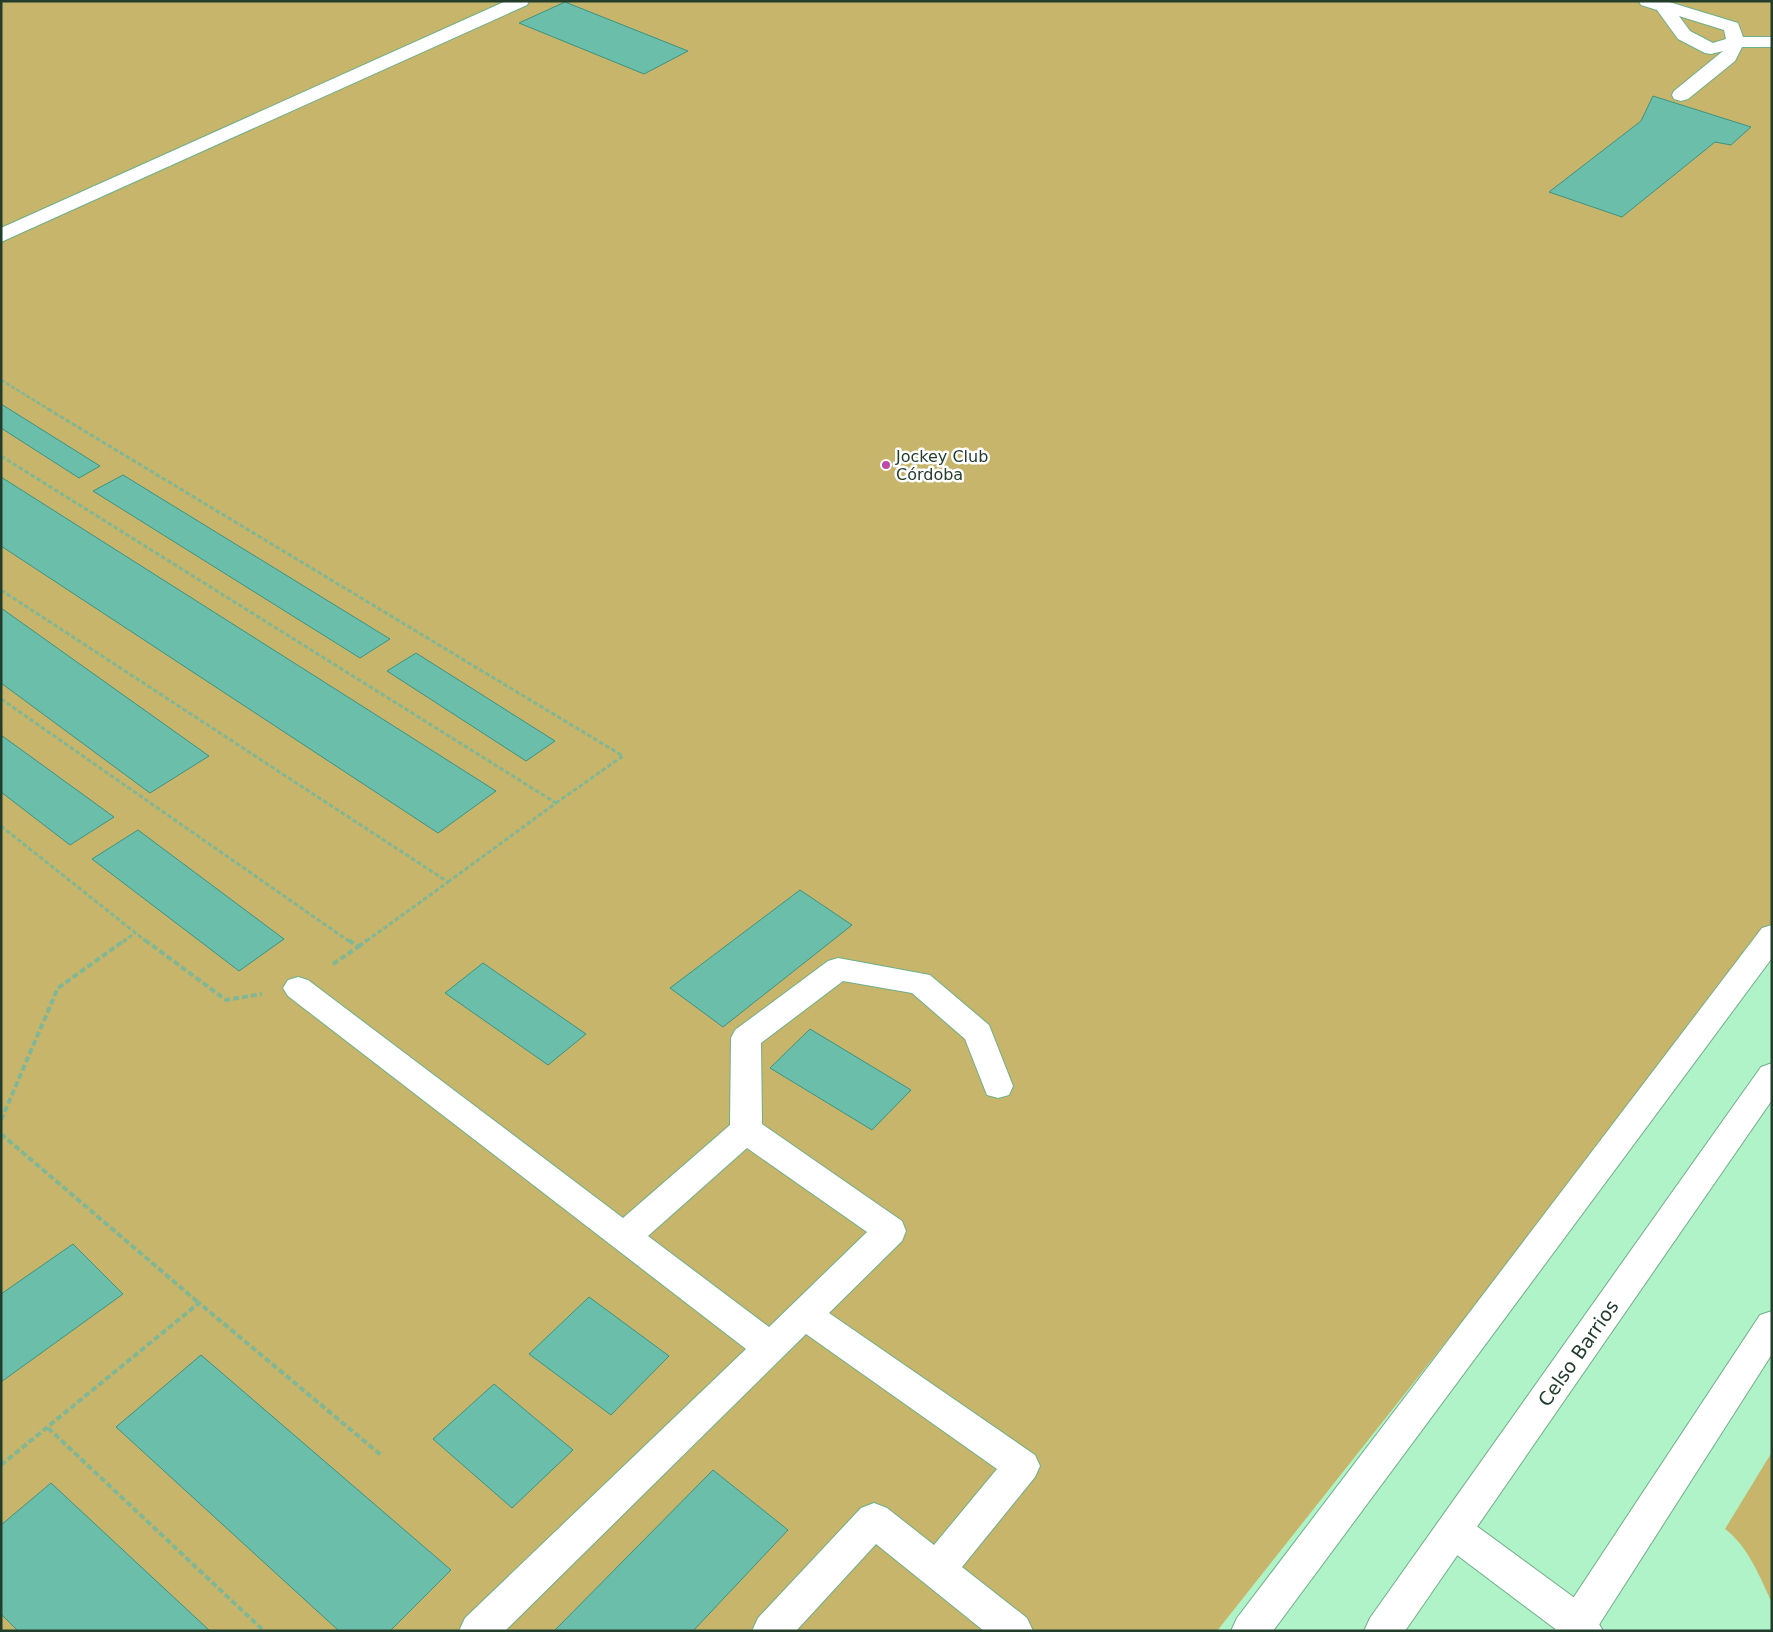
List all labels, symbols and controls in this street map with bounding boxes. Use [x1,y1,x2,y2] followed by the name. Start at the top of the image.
[895,447,988,484] place label: Jockey Club Córdoba
[880,459,892,471] marker: Jockey Club Córdoba
[1533,1296,1623,1410] street label: Celso Barrios

